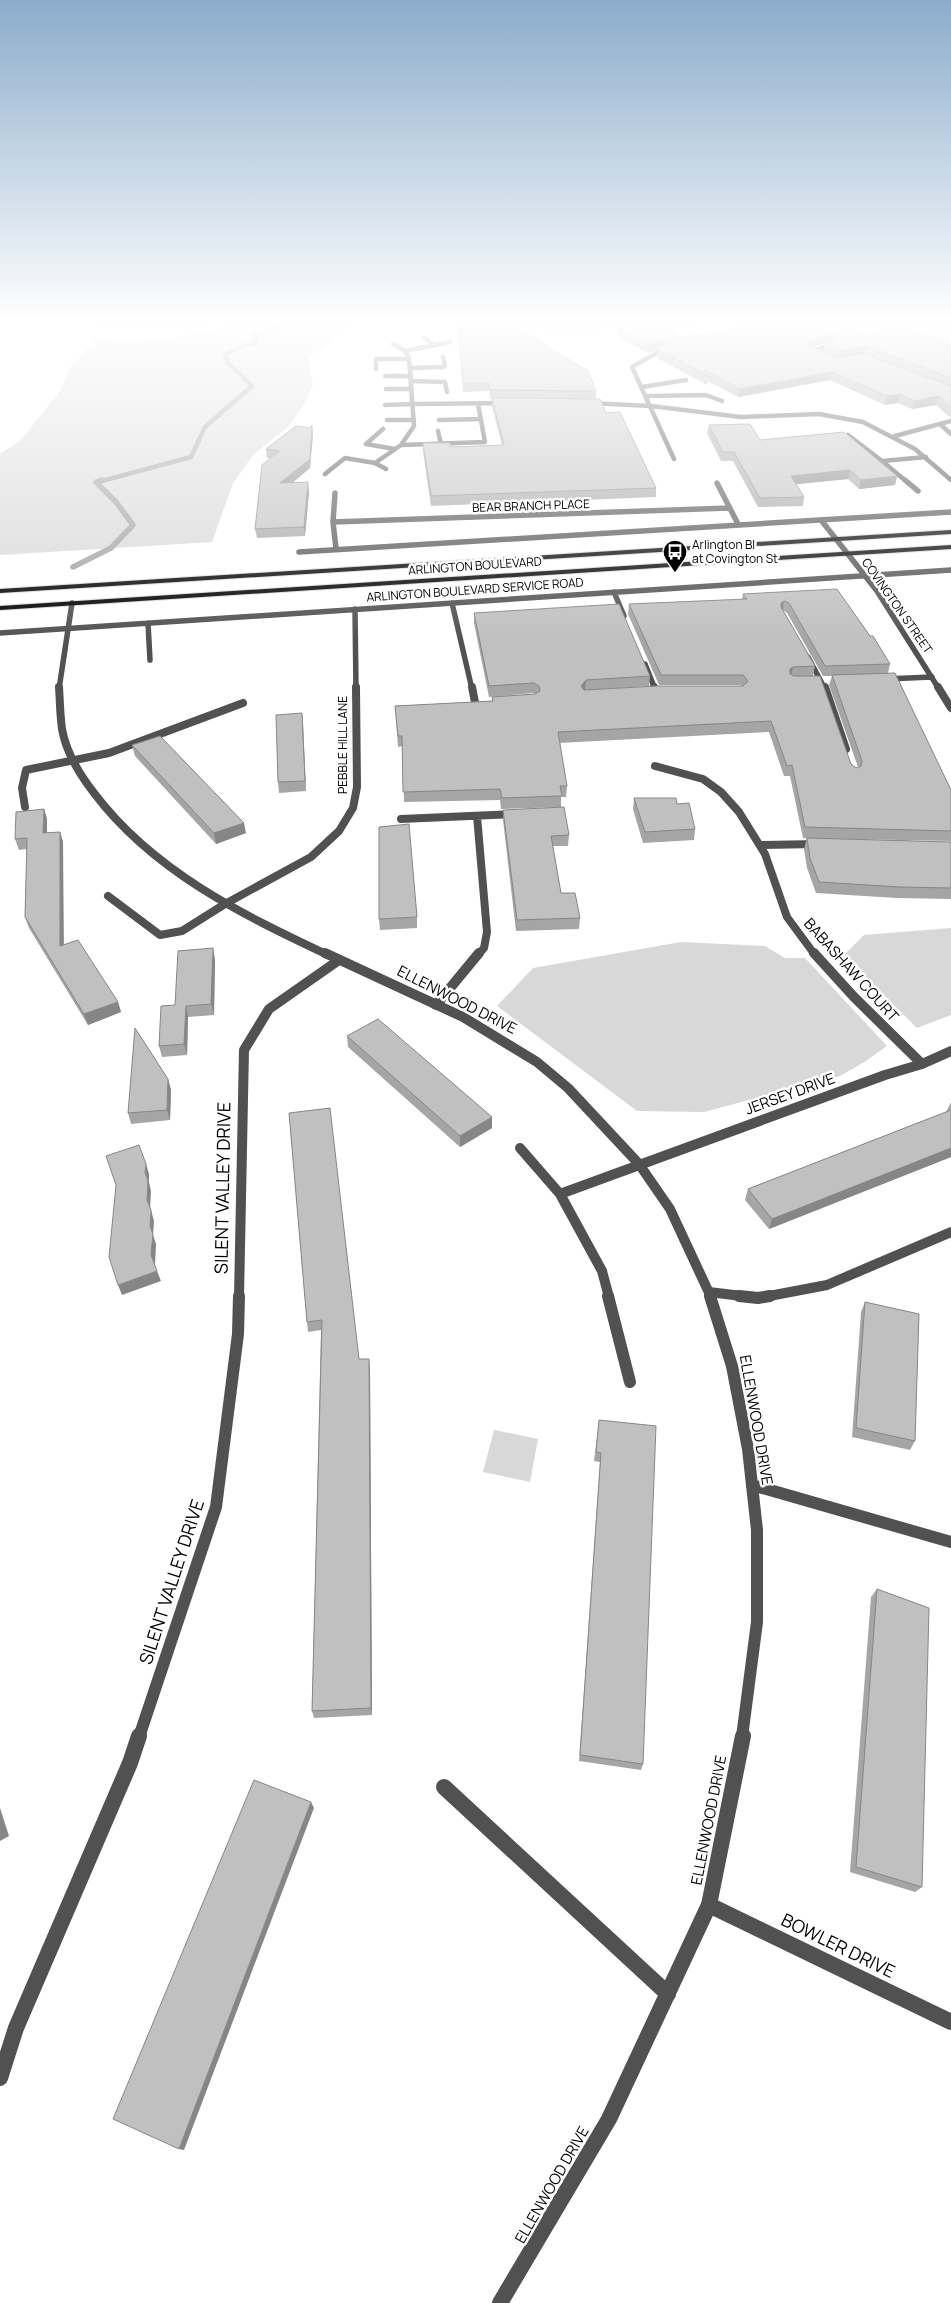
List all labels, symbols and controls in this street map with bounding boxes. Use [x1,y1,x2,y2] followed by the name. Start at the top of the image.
[472,495,590,516] street label: BEAR BRANCH PLACE
[692,536,778,567] place label: Arlington Bl at Covington St
[662,539,688,573] bus stop icon: Arlington Bl at Covington St
[408,552,542,579] street label: ARLINGTON BOULEVARD
[858,555,937,657] street label: COVINGTON STREET
[366,573,584,606] street label: ARLINGTON BOULEVARD SERVICE ROAD
[334,696,351,794] street label: PEBBLE HILL LANE
[799,913,904,1026] street label: BABASHAW COURT
[394,960,521,1039] street label: ELLENWOOD DRIVE
[742,1068,838,1119] street label: JERSEY DRIVE
[208,1102,236,1274] street label: SILENT VALLEY DRIVE
[735,1353,778,1487] street label: ELLENWOOD DRIVE
[133,1496,209,1667] street label: SILENT VALLEY DRIVE
[686,1753,731,1887] street label: ELLENWOOD DRIVE
[778,1907,899,1983] street label: BOWLER DRIVE
[510,2122,594,2247] street label: ELLENWOOD DRIVE

